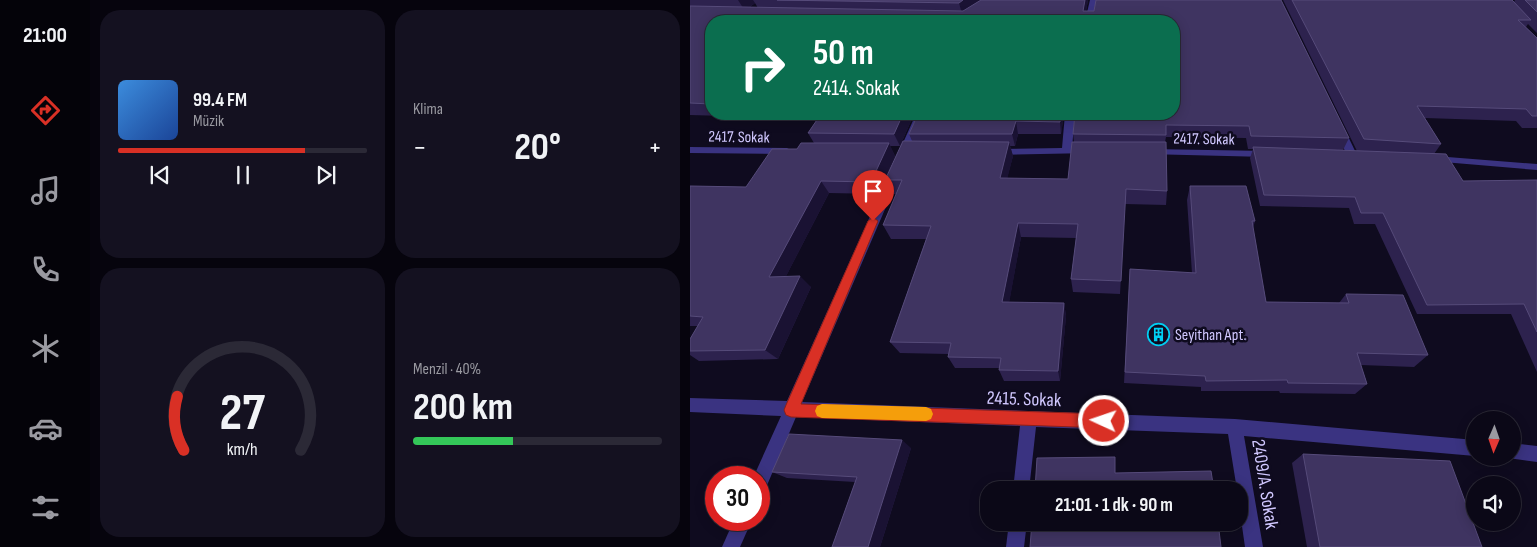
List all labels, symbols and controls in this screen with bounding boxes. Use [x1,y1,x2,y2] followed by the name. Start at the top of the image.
[23,22,67,49] text: 21:00
[813,32,874,75] text: 50 m
[730,35,795,100] icon: right
[813,75,900,102] text: 2414. Sokak
[193,89,247,112] text: 99.4 FM
[28,93,63,128] icon: directions
[413,100,443,119] text: Klima
[193,112,224,131] text: Müzik
[514,125,561,170] text: 20°
[708,127,770,148] street label: 2417. Sokak
[1173,129,1235,150] street label: 2417. Sokak
[413,131,427,164] text: −
[648,131,662,164] text: +
[146,161,174,189] icon: previous
[229,161,257,189] icon: pause
[312,161,340,189] icon: next
[852,170,894,221] pin
[28,173,63,208] icon: music
[859,177,887,205] icon: arrive
[28,252,63,287] icon: phone
[1147,322,1171,346] building icon: Seyithan Apt.
[1175,326,1246,345] place label: Seyithan Apt.
[28,331,63,366] icon: climate
[413,360,481,379] text: Menzil · 40%
[220,382,266,445] text: 27
[413,385,513,430] text: 200 km
[986,387,1062,412] street label: 2415. Sokak
[1077,394,1129,446] position arrow
[28,411,63,446] icon: car
[1466,411,1521,466] north arrow
[1466,411,1521,531] map controls
[1246,438,1283,531] street label: 2409/A. Sokak
[227,439,258,460] text: km/h
[705,466,770,531] speed limit sign: 30
[1466,476,1521,531] button: sound
[28,490,63,525] icon: filters
[1055,494,1173,517] text: 21:01 · 1 dk · 90 m

